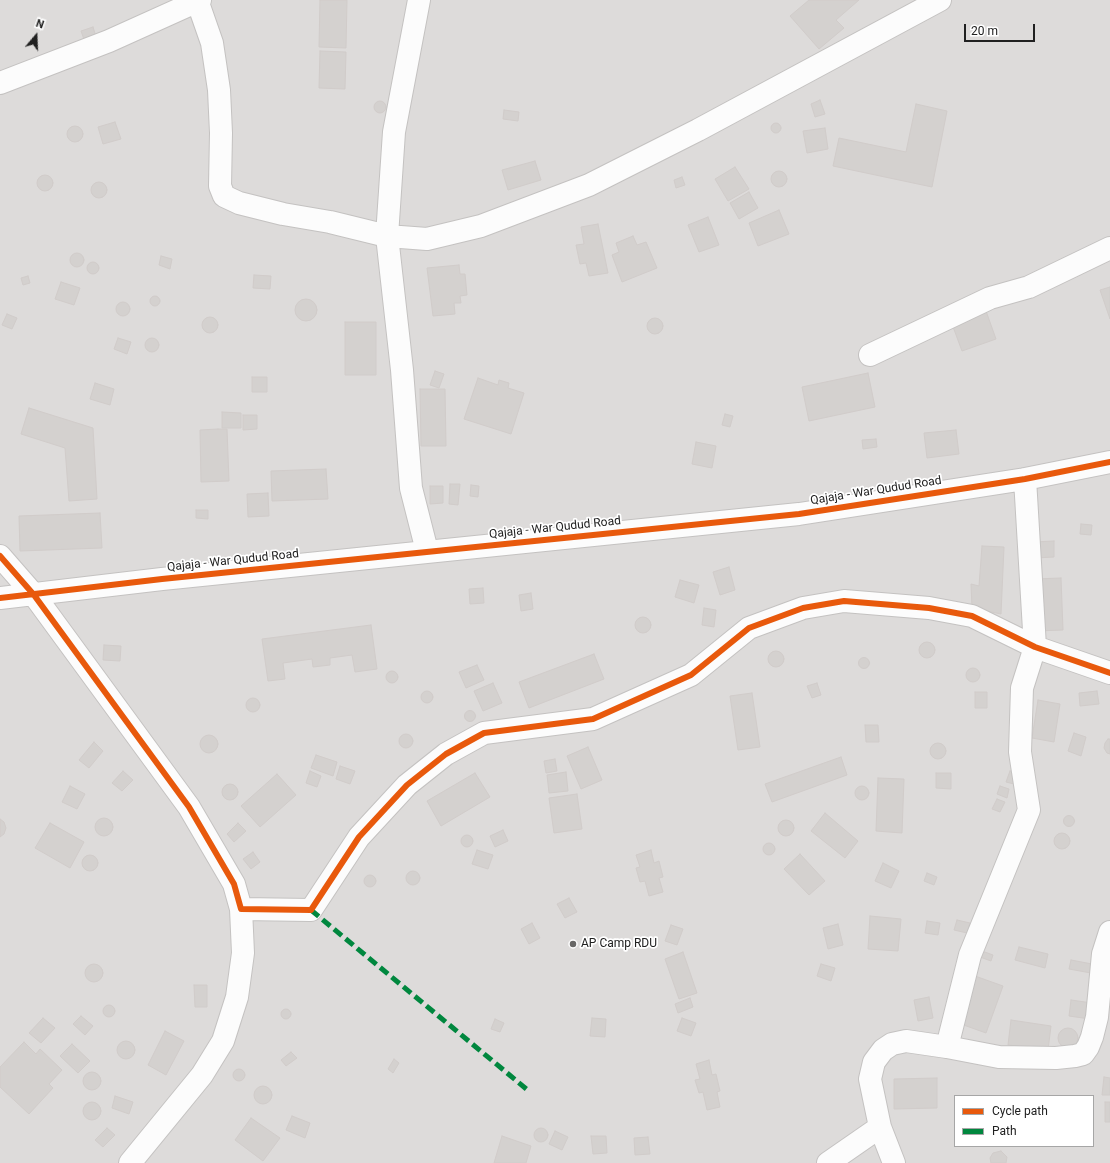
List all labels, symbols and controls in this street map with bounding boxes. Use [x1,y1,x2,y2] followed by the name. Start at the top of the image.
[16,16,56,56] north arrow
[966,16,1037,42] scale bar
[34,17,46,32] text: N
[971,24,998,38] text: 20 m
[809,474,943,508] street label: Qajaja - War Qudud Road
[488,514,622,542] street label: Qajaja - War Qudud Road
[166,547,300,575] street label: Qajaja - War Qudud Road
[581,937,657,951] place label: AP Camp RDU
[568,939,578,949] marker: AP Camp RDU
[954,1095,1094,1147] legend
[992,1104,1048,1118] text: Cycle path
[992,1124,1017,1138] text: Path

